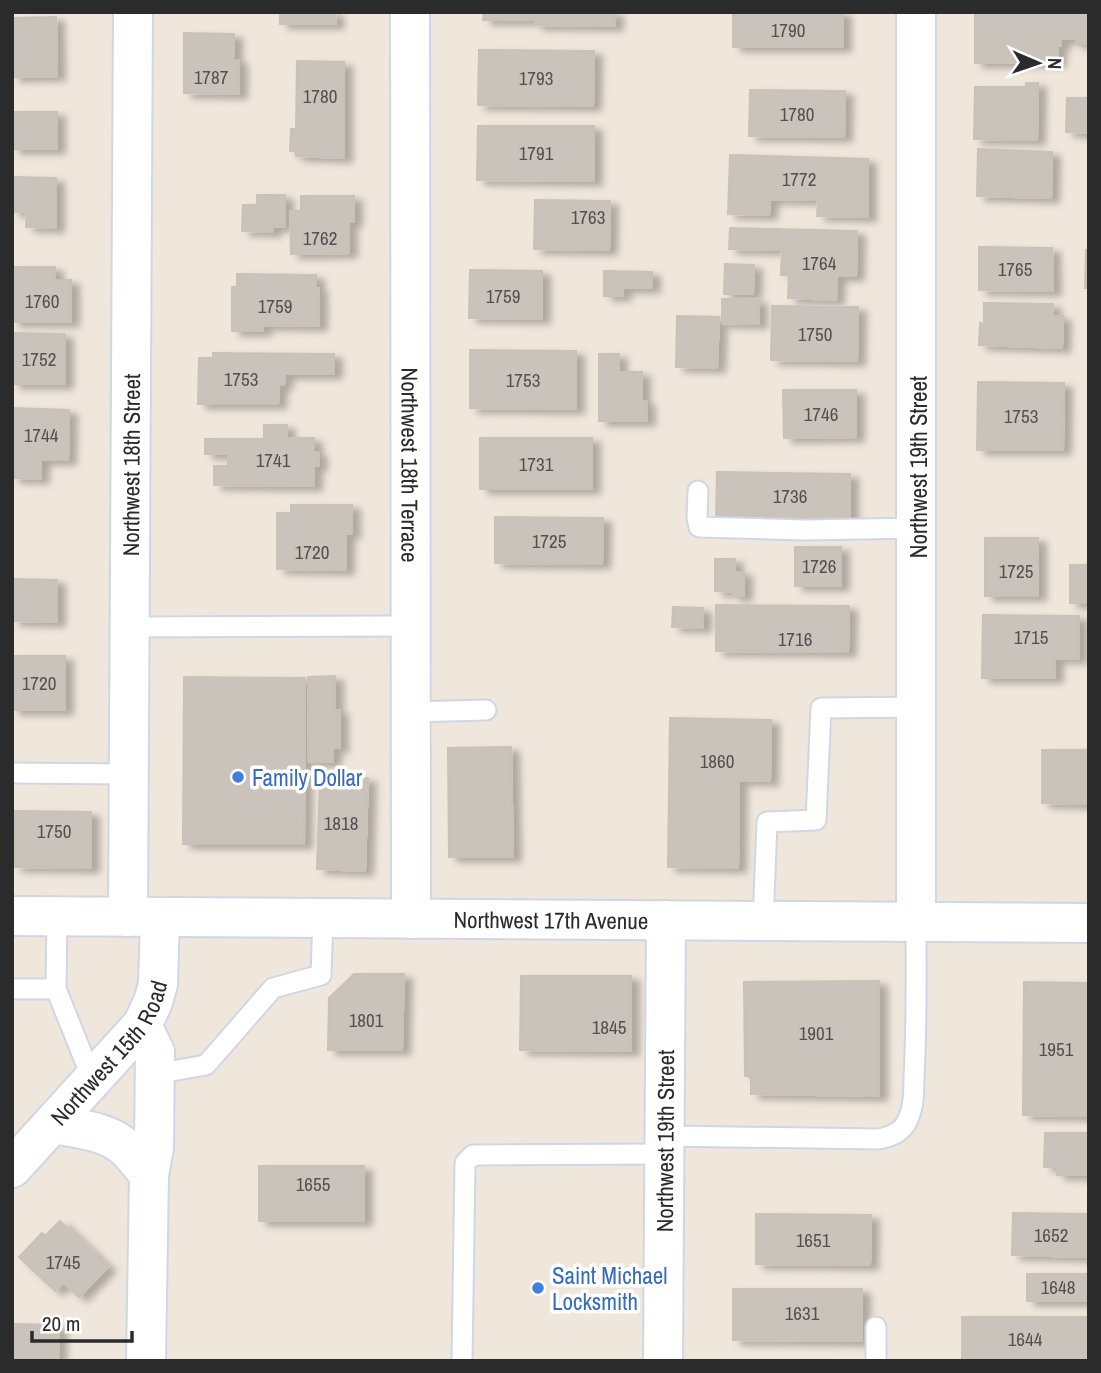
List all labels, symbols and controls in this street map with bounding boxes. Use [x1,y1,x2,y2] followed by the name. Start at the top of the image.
[771,17,805,43] house number: 1790
[1003,28,1073,98] north arrow
[1042,58,1068,70] text: N
[194,64,229,90] house number: 1787
[519,65,553,91] house number: 1793
[303,83,337,109] house number: 1780
[780,101,814,127] house number: 1780
[519,140,554,166] house number: 1791
[782,166,816,192] house number: 1772
[571,204,605,230] house number: 1763
[303,225,337,251] house number: 1762
[802,250,837,276] house number: 1764
[998,256,1033,282] house number: 1765
[486,283,520,309] house number: 1759
[25,288,59,314] house number: 1760
[258,293,292,319] house number: 1759
[798,321,832,347] house number: 1750
[22,346,56,372] house number: 1752
[224,366,258,392] house number: 1753
[506,367,540,393] house number: 1753
[395,368,426,562] street label: Northwest 18th Terrace
[114,374,147,556] street label: Northwest 18th Street
[903,376,934,558] street label: Northwest 19th Street
[804,401,838,427] house number: 1746
[1004,403,1038,429] house number: 1753
[24,422,59,448] house number: 1744
[256,447,291,473] house number: 1741
[519,451,554,477] house number: 1731
[773,483,807,509] house number: 1736
[532,528,567,554] house number: 1725
[295,539,329,565] house number: 1720
[802,553,836,579] house number: 1726
[999,558,1034,584] house number: 1725
[1014,624,1049,650] house number: 1715
[778,626,812,652] house number: 1716
[22,670,56,696] house number: 1720
[700,748,734,774] house number: 1860
[252,762,363,793] place label: Family Dollar
[230,769,246,785] marker: Family Dollar
[324,810,358,836] house number: 1818
[37,818,71,844] house number: 1750
[453,903,649,936] street label: Northwest 17th Avenue
[43,977,174,1132] street label: Northwest 15th Road
[349,1007,384,1033] house number: 1801
[592,1014,627,1040] house number: 1845
[799,1020,834,1046] house number: 1901
[1039,1036,1074,1062] house number: 1951
[648,1050,681,1232] street label: Northwest 19th Street
[296,1171,331,1197] house number: 1655
[1034,1222,1068,1248] house number: 1652
[796,1227,831,1253] house number: 1651
[46,1249,81,1275] house number: 1745
[552,1260,667,1317] place label: Saint Michael Locksmith
[1041,1274,1075,1300] house number: 1648
[530,1280,546,1296] marker: Saint Michael Locksmith
[32,1300,131,1344] scale bar
[785,1300,820,1326] house number: 1631
[42,1309,80,1338] text: 20 m
[1008,1326,1043,1352] house number: 1644

